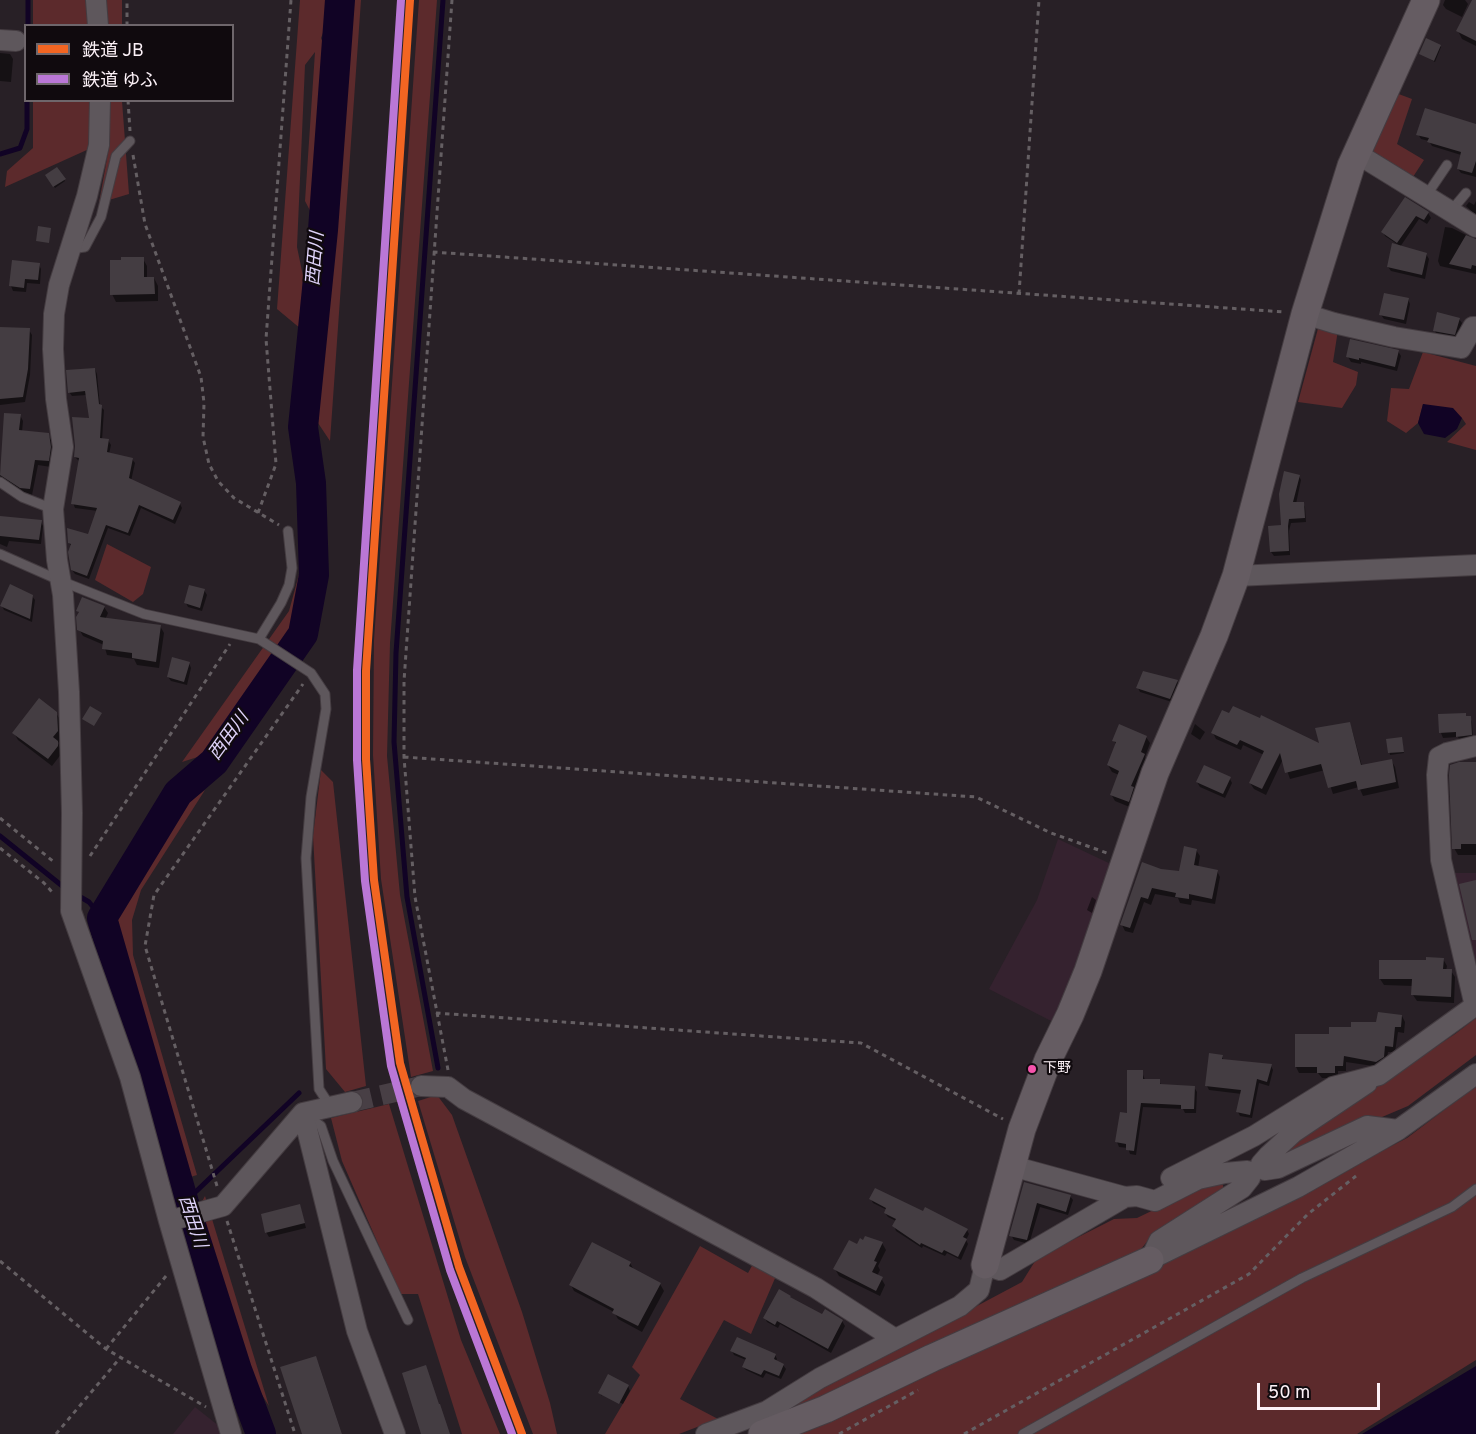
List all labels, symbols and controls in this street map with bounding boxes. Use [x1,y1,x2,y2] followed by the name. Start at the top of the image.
[24,24,234,102] legend
[82,40,144,63] text: 鉄道 JB
[82,70,158,93] text: 鉄道 ゆふ
[304,231,330,287] water label: 西田川
[205,709,255,765] water label: 西田川
[1043,1061,1071,1077] place label: 下野
[1026,1063,1038,1075] marker: 下野
[172,1193,210,1251] water label: 西田川
[1260,1371,1383,1409] scale bar
[1268,1382,1310,1405] text: 50 m

